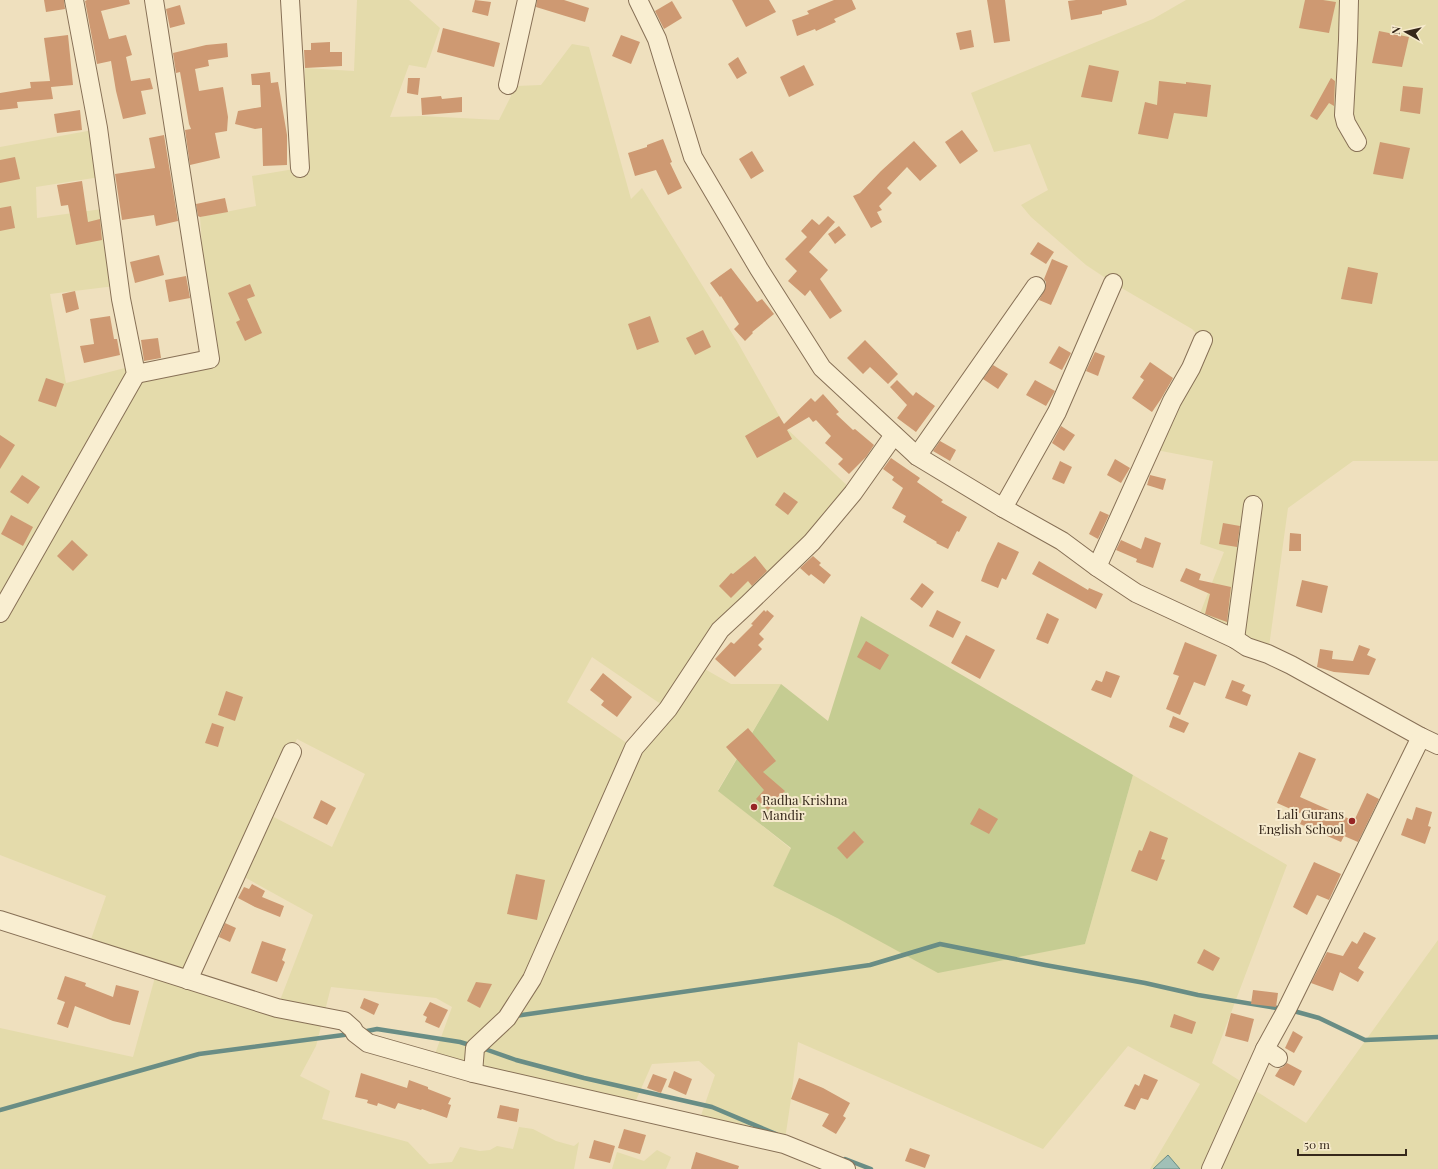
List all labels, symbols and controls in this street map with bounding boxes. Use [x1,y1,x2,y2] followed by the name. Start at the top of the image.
[1386,12,1426,52] north arrow
[1388,26,1404,36] text: N
[762,791,848,823] place label: Radha Krishna Mandir
[749,802,759,812] marker: Radha Krishna Mandir
[1259,805,1344,837] place label: Lali Gurans English School
[1347,816,1357,826] marker: Lali Gurans English School
[1298,1131,1406,1157] scale bar
[1304,1136,1330,1152] text: 50 m

